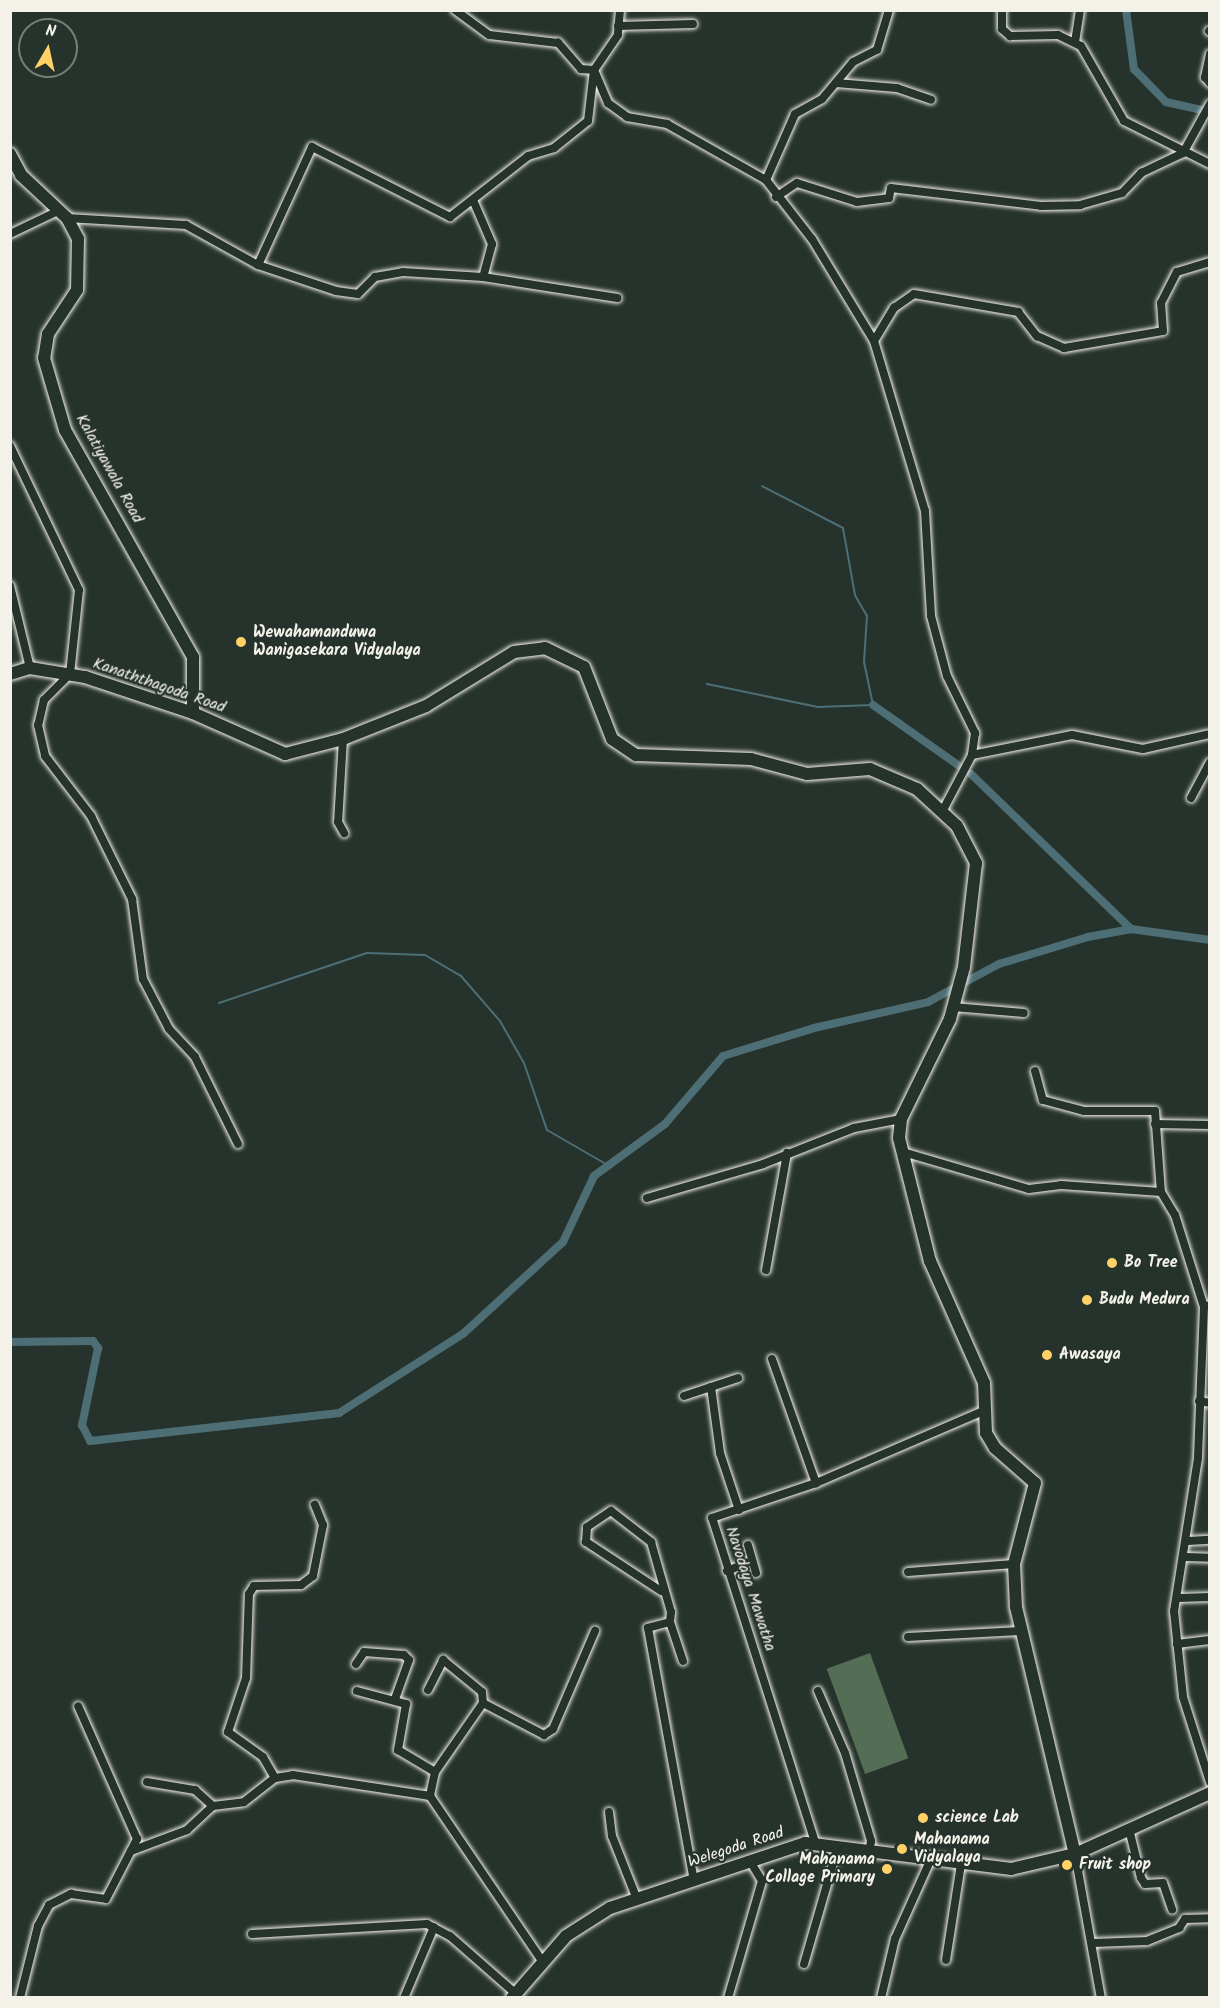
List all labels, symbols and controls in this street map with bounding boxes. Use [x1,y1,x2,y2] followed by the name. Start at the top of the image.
[18,18,78,78] north arrow
[44,19,58,45] text: N
[71,411,147,527] street label: Kalatiyawala Road
[253,623,421,661] place label: Wewahamanduwa Wanigasekara Vidyalaya
[234,635,248,649] marker: Wewahamanduwa Wanigasekara Vidyalaya
[90,654,228,718] street label: Kanaththagoda Road
[1124,1253,1178,1273] place label: Bo Tree
[1105,1256,1119,1270] marker: Bo Tree
[1099,1290,1190,1310] place label: Budu Medura
[1080,1293,1094,1307] marker: Budu Medura
[1059,1345,1121,1365] place label: Awasaya
[1040,1348,1054,1362] marker: Awasaya
[721,1524,779,1654] street label: Navodaya Mawatha
[935,1808,1019,1828] place label: science Lab
[916,1811,930,1825] marker: science Lab
[686,1823,786,1873] street label: Welegoda Road
[914,1830,990,1868] place label: Mahanama Vidyalaya
[895,1842,909,1856] marker: Mahanama Vidyalaya
[765,1850,875,1888] place label: Mahanama Collage Primary
[1079,1855,1151,1875] place label: Fruit shop
[1060,1858,1074,1872] marker: Fruit shop
[880,1862,894,1876] marker: Mahanama Collage Primary

